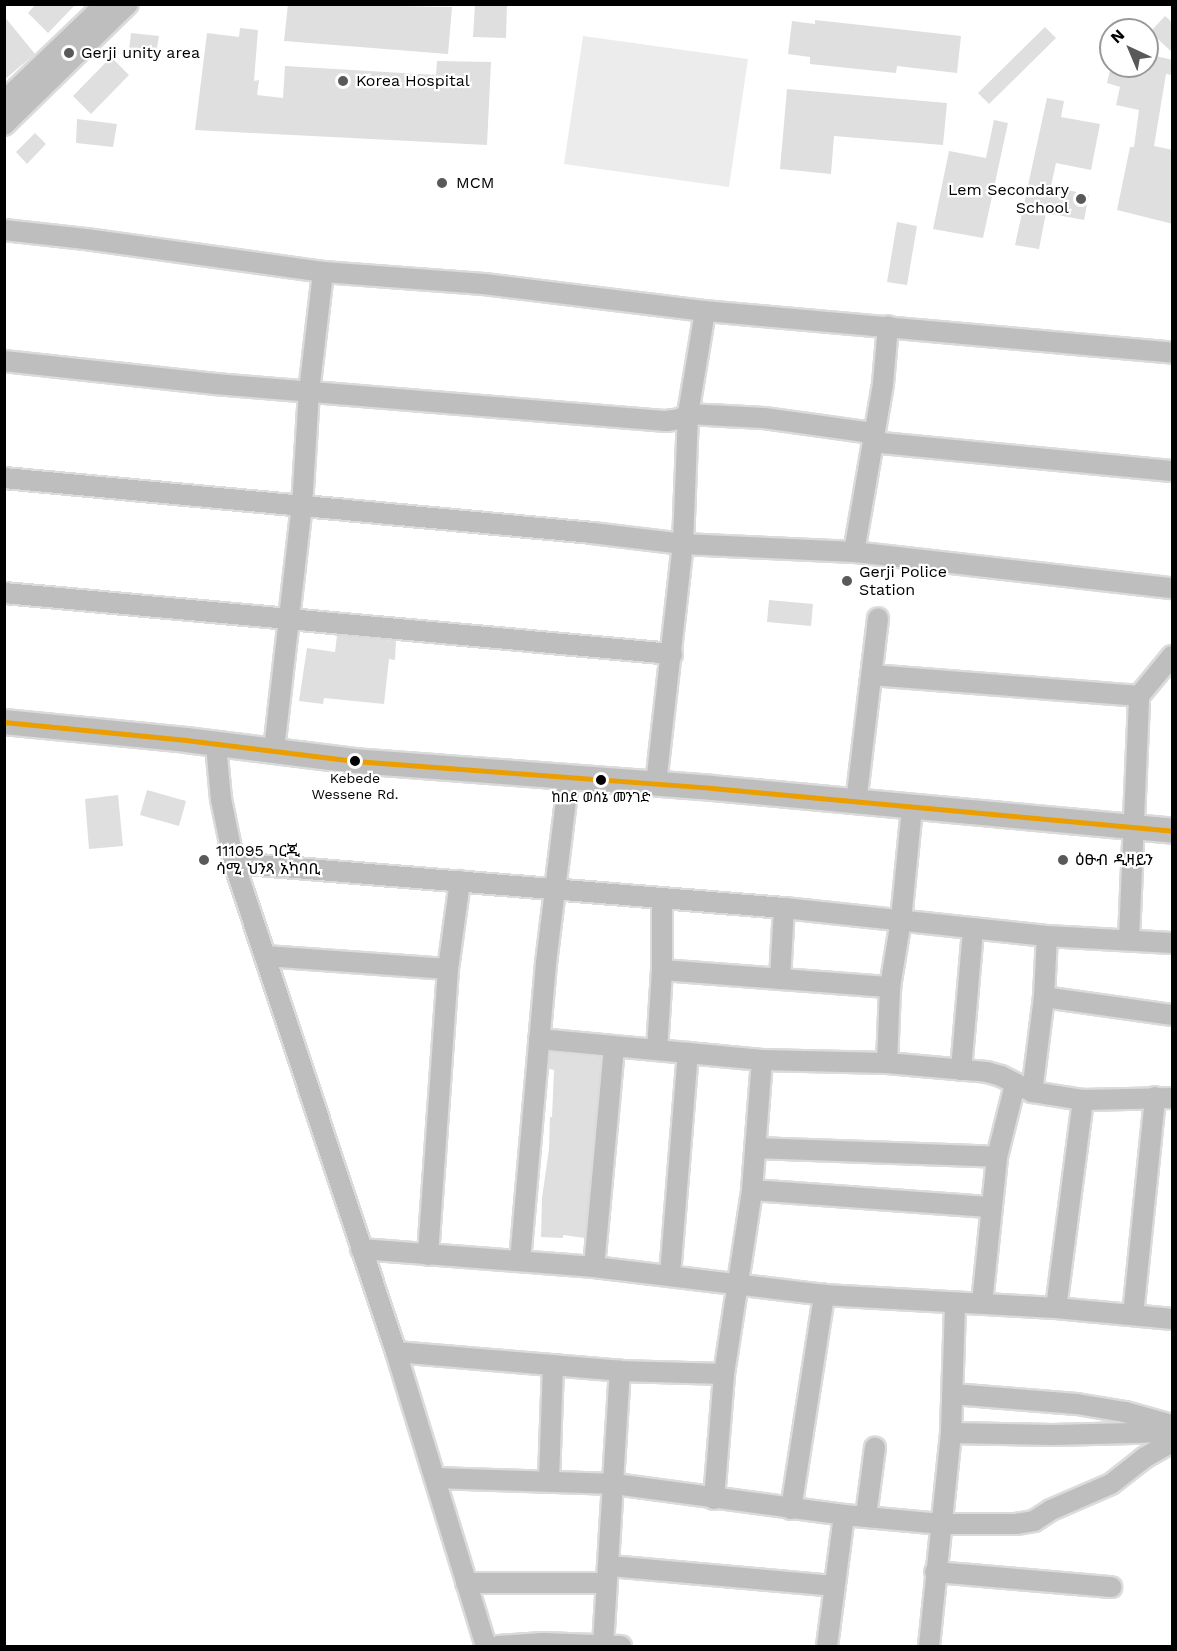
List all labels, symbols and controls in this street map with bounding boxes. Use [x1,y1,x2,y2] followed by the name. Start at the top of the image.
[1099,18,1159,78] north arrow
[1107,25,1128,47] text: N
[81,43,200,63] place label: Gerji unity area
[62,46,76,60] marker: Gerji unity area
[356,71,470,91] place label: Korea Hospital
[334,72,352,90] marker: Korea Hospital
[456,173,494,193] place label: MCM
[433,174,451,192] marker: MCM
[948,180,1069,218] place label: Lem Secondary School
[1074,192,1088,206] marker: Lem Secondary School
[859,562,947,600] place label: Gerji Police Station
[840,574,854,588] marker: Gerji Police Station
[349,755,361,767] marker: Kebede Wessene Rd.
[312,770,398,802] place label: Kebede Wessene Rd.
[595,774,607,786] marker: ከበደ ወሰኔ መንገድ
[552,789,650,805] place label: ከበደ ወሰኔ መንገድ
[216,841,320,879] place label: 111095 ገርጂ ሳሚ ህንጻ አካባቢ
[1075,850,1153,870] place label: ዕፁብ ዲዛይን
[197,853,211,867] marker: 111095 ገርጂ ሳሚ ህንጻ አካባቢ
[1056,853,1070,867] marker: ዕፁብ ዲዛይን

